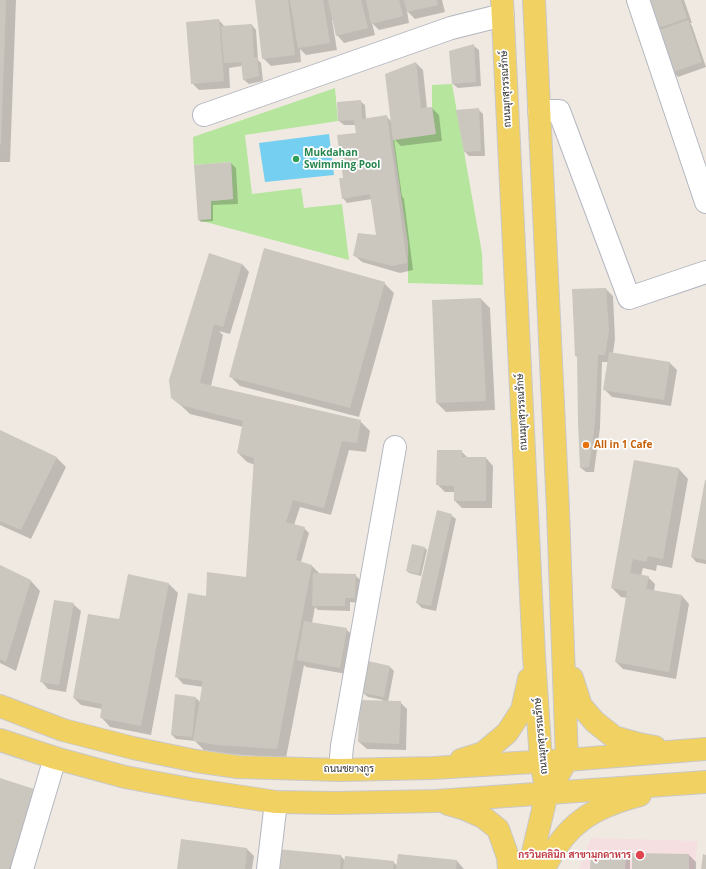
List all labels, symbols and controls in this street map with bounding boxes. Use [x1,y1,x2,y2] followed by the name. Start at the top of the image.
[498,50,514,128] street label: ถนนมุกสุวรรณรักษ์
[304,147,380,170] place label: Mukdahan Swimming Pool
[291,154,301,164] marker: Mukdahan Swimming Pool
[514,373,530,451] street label: ถนนมุกสุวรรณรักษ์
[594,439,652,451] place label: All in 1 Cafe
[581,440,591,450] marker: All in 1 Cafe
[532,697,550,775] street label: ถนนมุกสุวรรณรักษ์
[324,763,374,775] street label: ถนนชยางกูร
[518,849,631,861] place label: กรวินคลินิก สาขามุกดาหาร
[634,849,646,861] marker: กรวินคลินิก สาขามุกดาหาร

